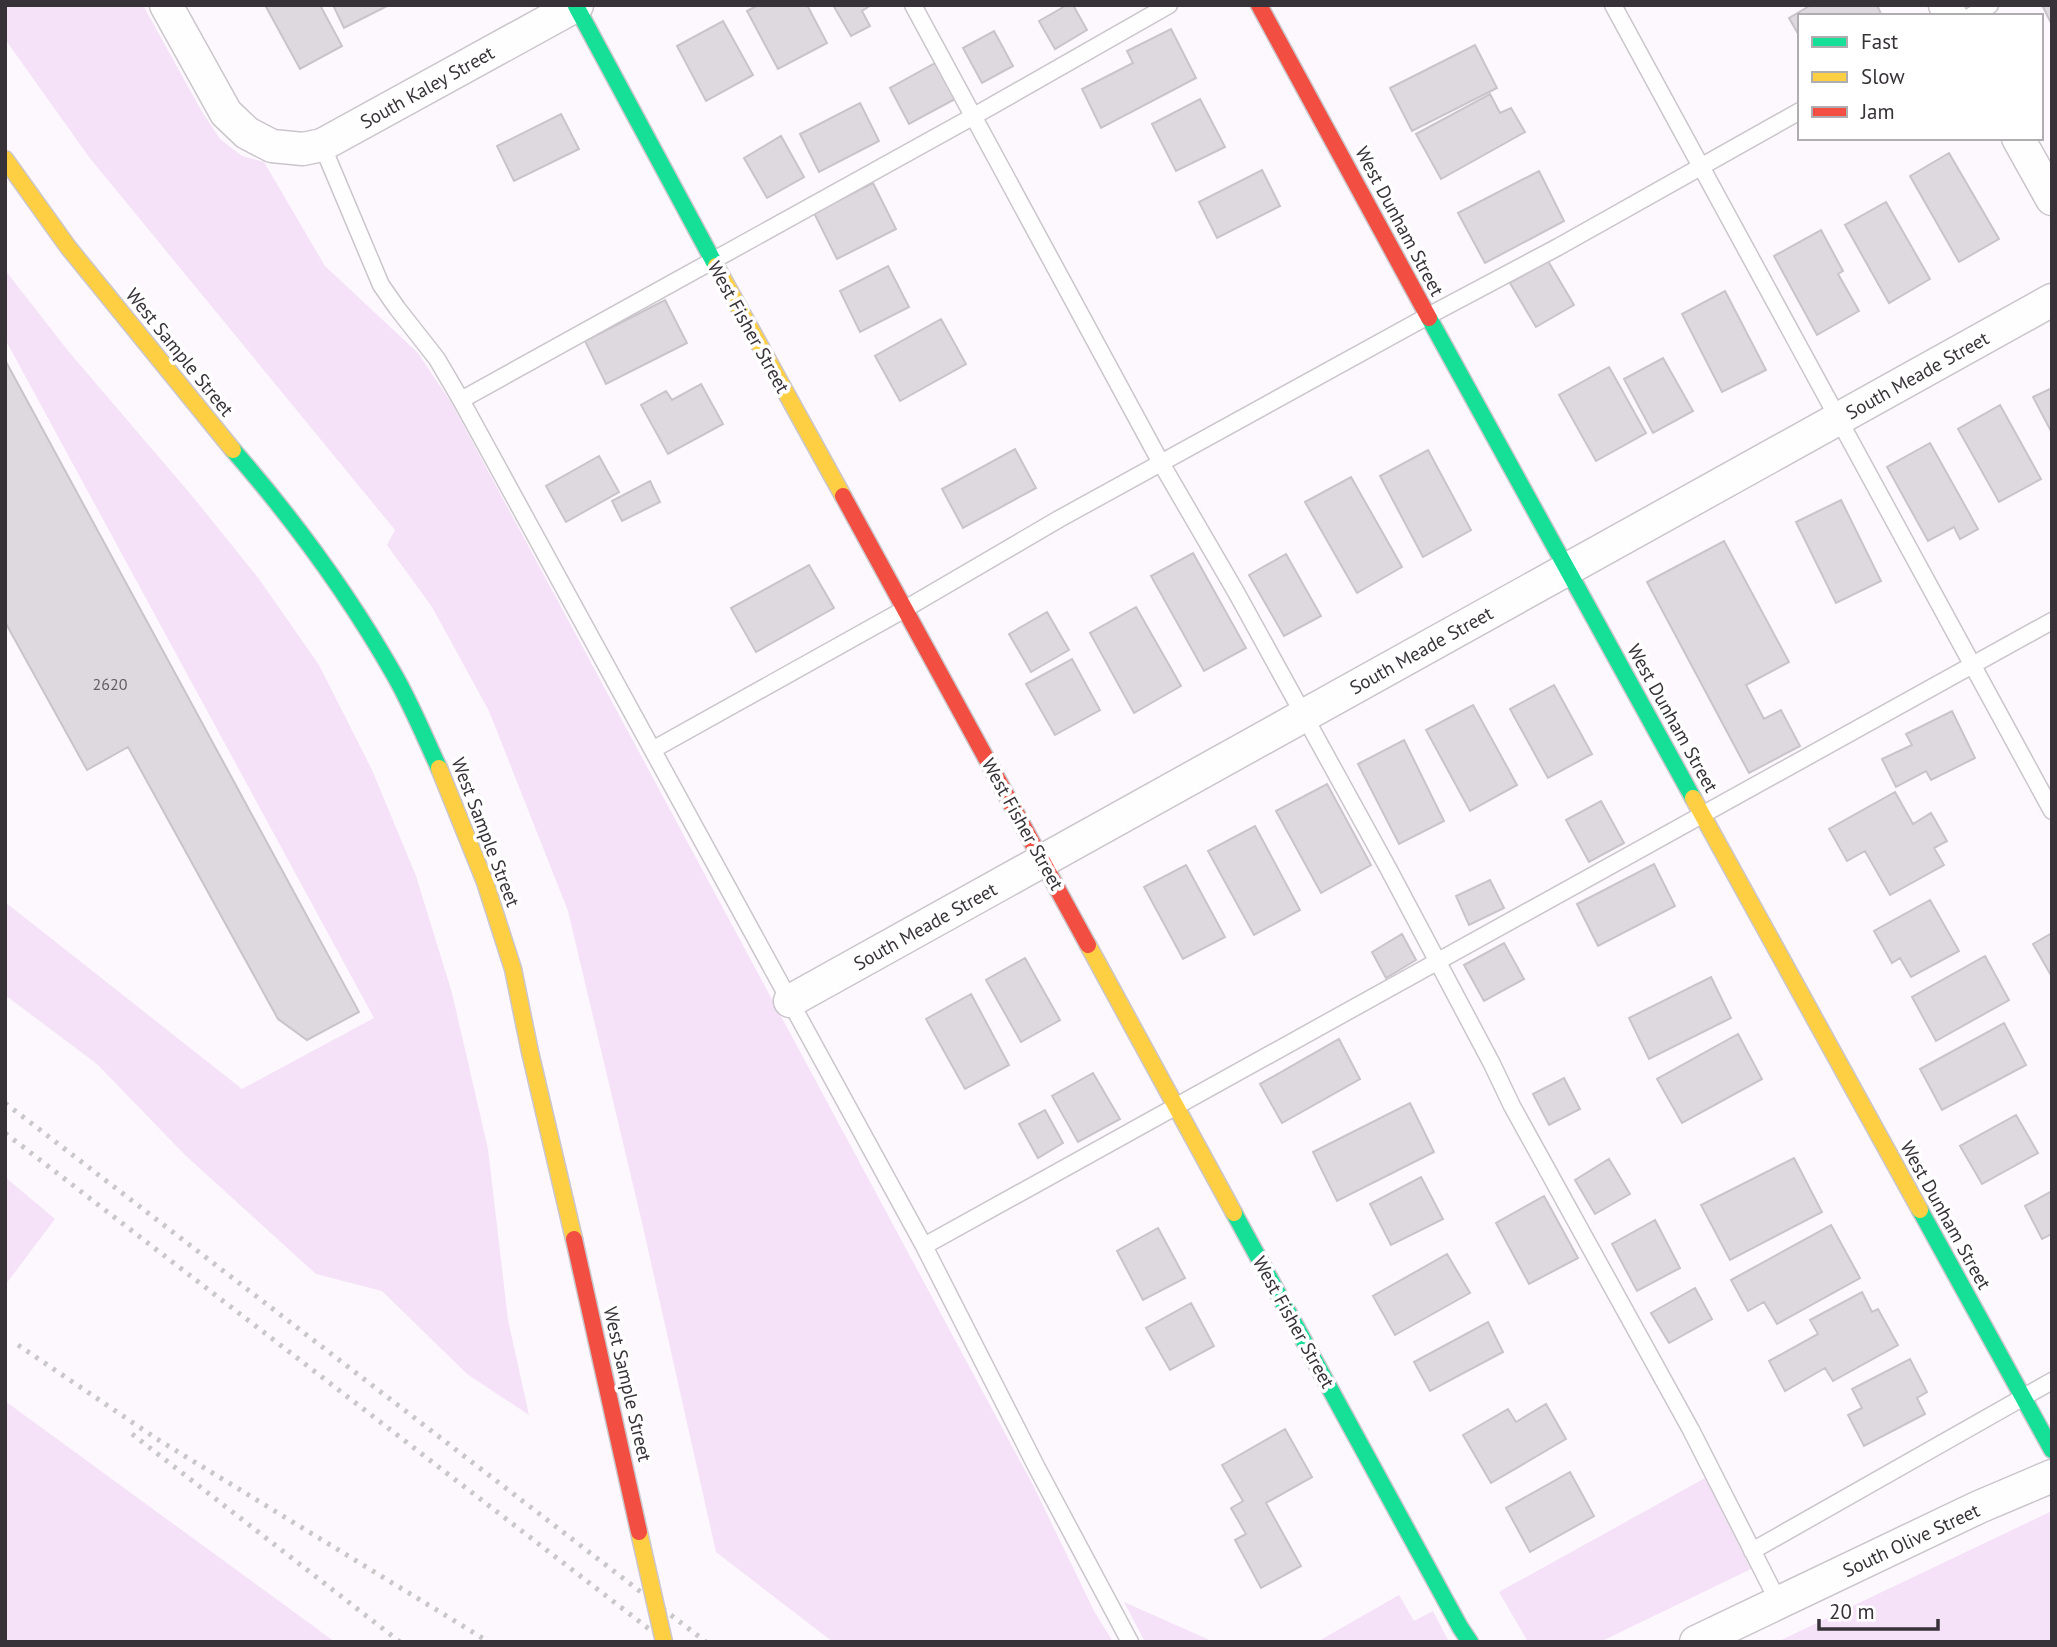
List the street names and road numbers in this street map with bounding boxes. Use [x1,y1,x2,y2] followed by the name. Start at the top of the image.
[356,40,499,134] street label: South Kaley Street
[1350,142,1450,300] street label: West Dunham Street
[703,257,795,398] street label: West Fisher Street
[121,283,239,421] street label: West Sample Street
[1841,325,1993,424] street label: South Meade Street
[1345,600,1497,699] street label: South Meade Street
[1622,640,1724,797] street label: West Dunham Street
[446,754,526,911] street label: West Sample Street
[977,754,1069,895] street label: West Fisher Street
[849,876,1001,975] street label: South Meade Street
[1895,1137,1997,1294] street label: West Dunham Street
[1248,1252,1340,1393] street label: West Fisher Street
[599,1304,658,1464] street label: West Sample Street
[1839,1498,1984,1582] street label: South Olive Street

